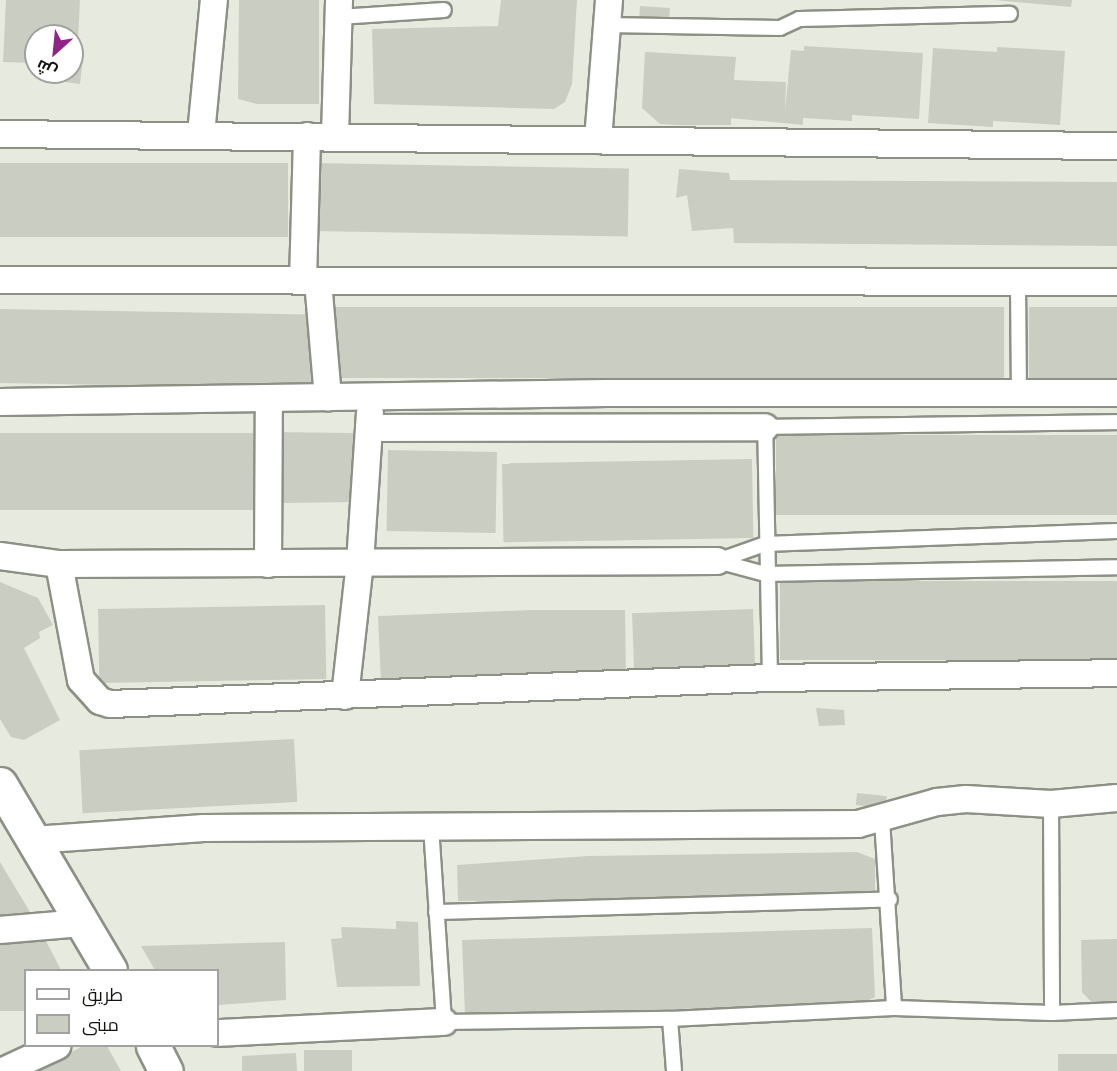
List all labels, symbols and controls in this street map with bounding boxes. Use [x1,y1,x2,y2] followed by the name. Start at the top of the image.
[24,24,84,84] north arrow
[33,56,60,82] text: ش
[24,969,219,1047] legend
[82,984,123,1005] text: طريق
[82,1014,119,1035] text: مبنى

